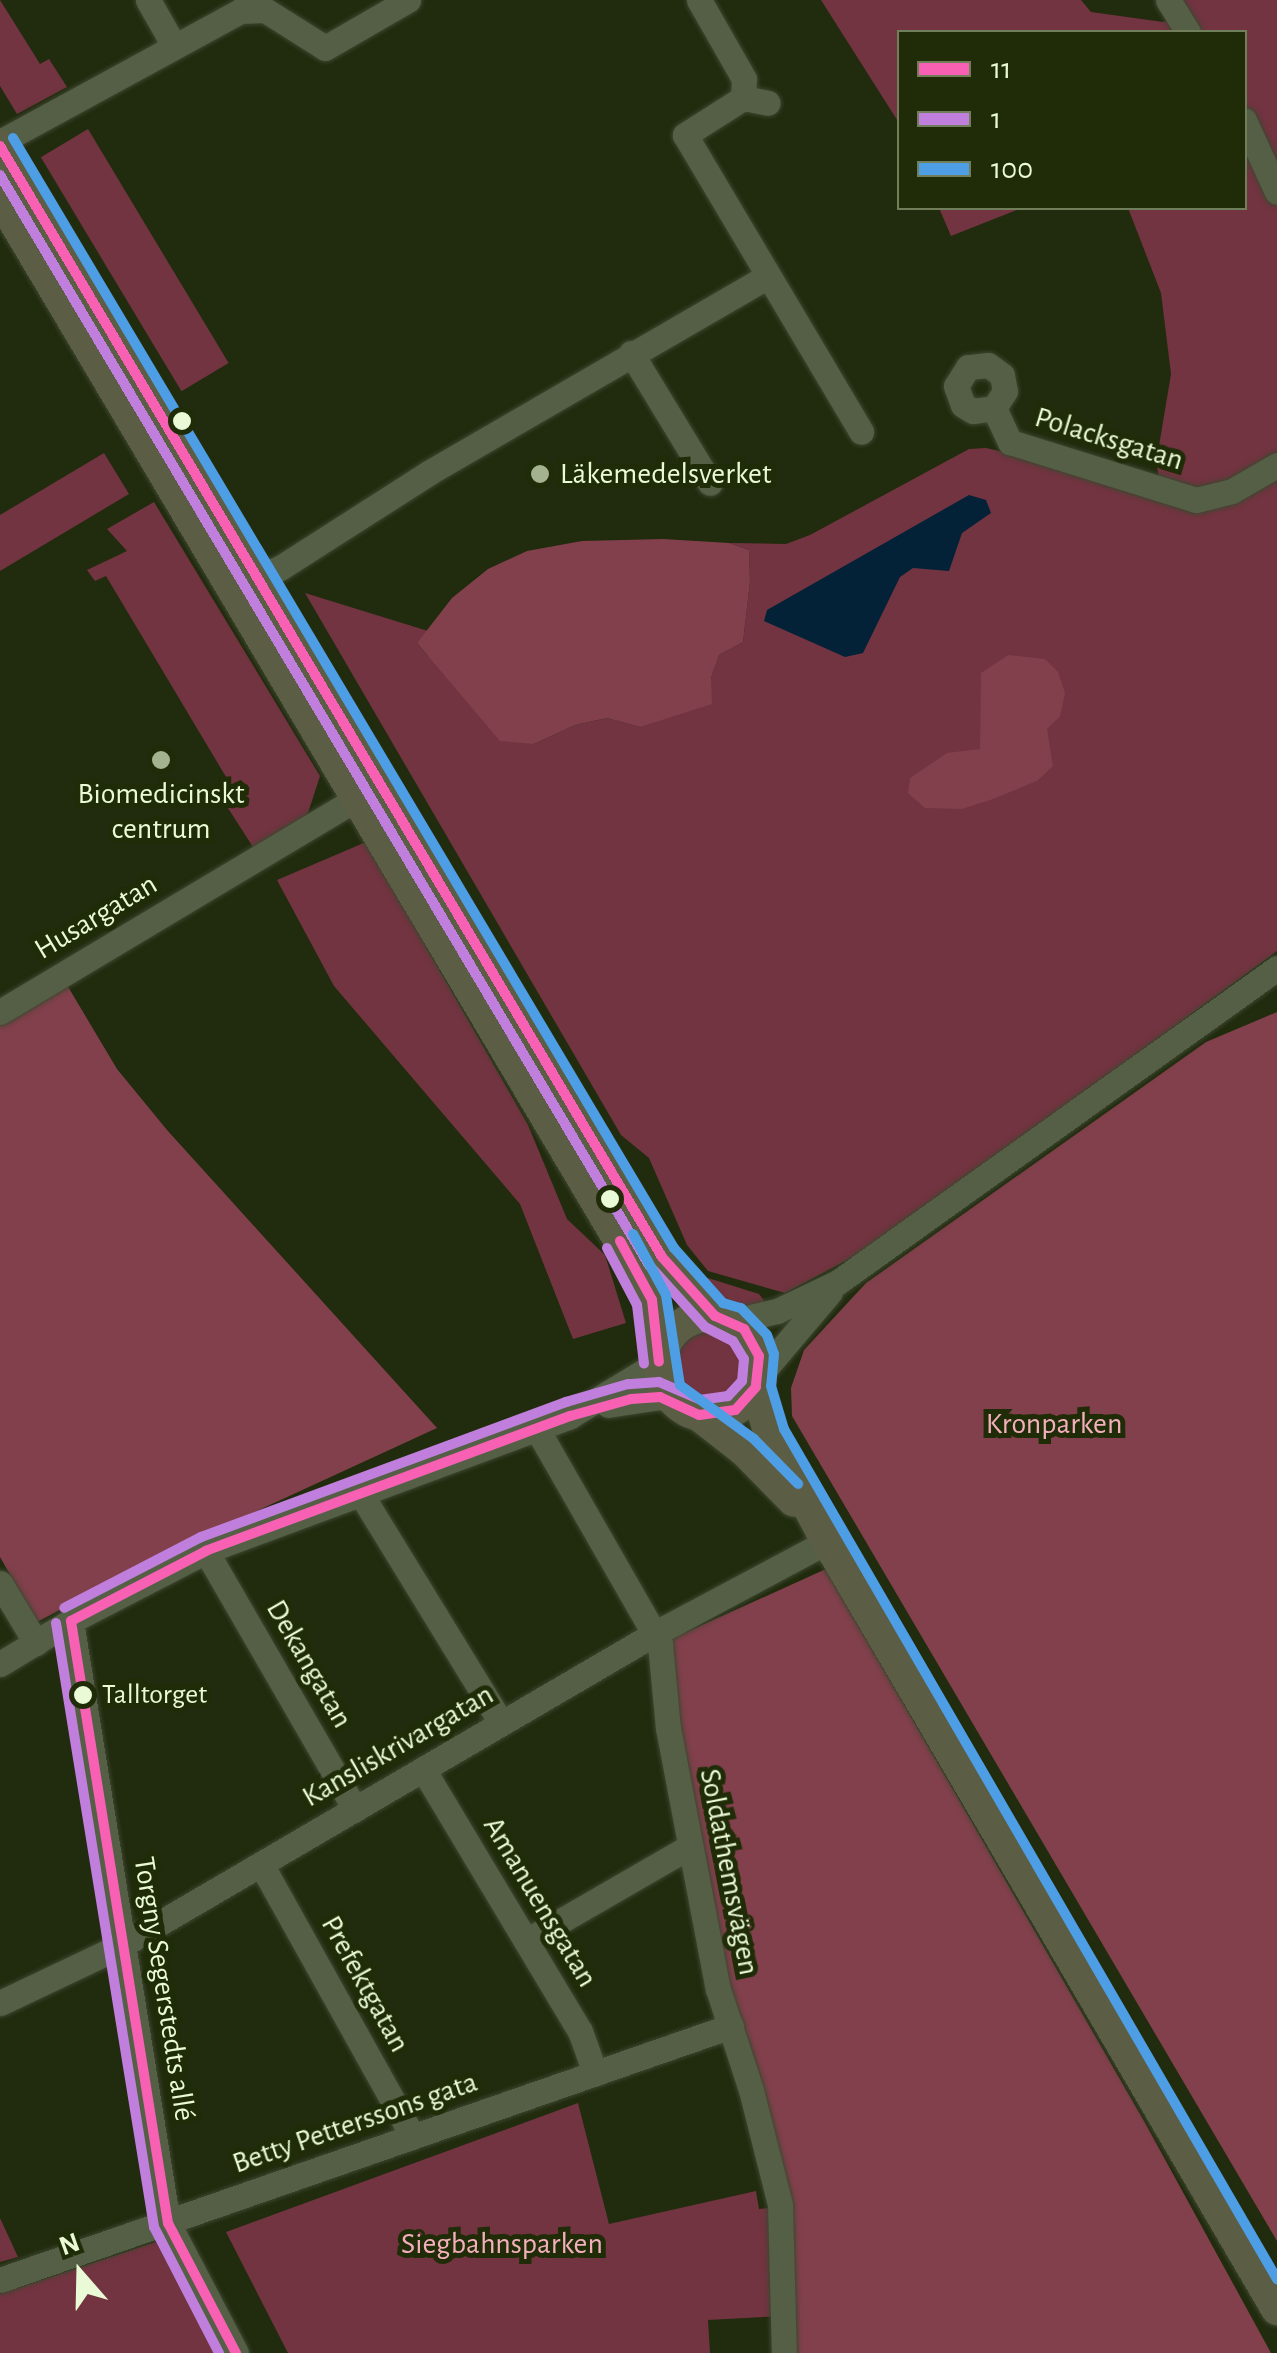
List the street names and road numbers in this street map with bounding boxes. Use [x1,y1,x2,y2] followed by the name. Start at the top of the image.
[1030,399,1188,479] street label: Polacksgatan
[28,866,164,968] street label: Husargatan
[258,1594,360,1734] street label: Dekangatan
[296,1677,500,1815] street label: Kansliskrivargatan
[691,1766,767,1978] street label: Soldathemsvägen
[475,1810,605,1994] street label: Amanuensgatan
[125,1854,203,2124] street label: Torgny Segerstedts allé
[313,1910,417,2058] street label: Prefektgatan
[228,2064,482,2182] street label: Betty Petterssons gata

